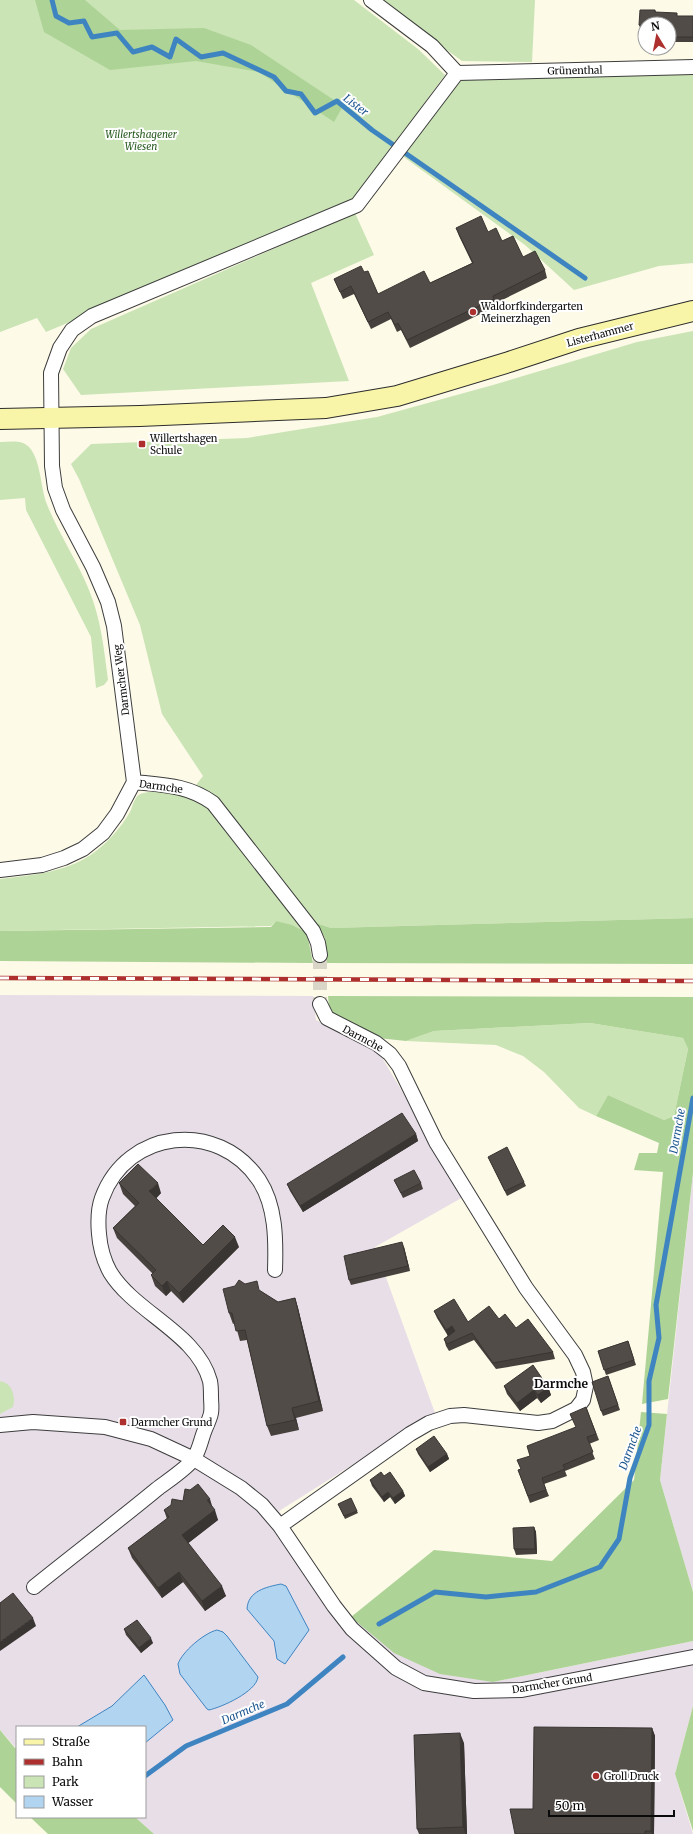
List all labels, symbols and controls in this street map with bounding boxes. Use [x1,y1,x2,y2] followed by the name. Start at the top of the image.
[637,16,677,56] north arrow
[650,18,661,34] text: N
[547,64,603,77] street label: Grünenthal
[341,91,372,119] water label: Lister
[105,128,178,153] park label: Willertshagener Wiesen
[480,300,583,325] place label: Waldorfkindergarten Meinerzhagen
[468,307,478,317] marker: Waldorfkindergarten Meinerzhagen
[565,319,636,350] street label: Listerhammer
[149,432,218,457] place label: Willertshagen Schule
[137,439,147,449] marker: Willertshagen Schule
[111,644,132,716] street label: Darmcher Weg
[138,777,184,796] street label: Darmche
[340,1022,385,1055] street label: Darmche
[666,1107,688,1156] water label: Darmche
[534,1376,589,1391] district label: Darmche
[131,1416,212,1429] place label: Darmcher Grund
[118,1417,128,1427] marker: Darmcher Grund
[615,1424,645,1473] water label: Darmche
[511,1671,593,1696] street label: Darmcher Grund
[218,1696,267,1728] water label: Darmche
[16,1726,146,1818] legend
[52,1734,90,1749] text: Straße
[52,1754,83,1769] text: Bahn
[604,1770,660,1783] place label: Groll Druck
[591,1771,601,1781] marker: Groll Druck
[52,1774,79,1789] text: Park
[549,1792,674,1818] scale bar
[51,1794,94,1809] text: Wasser
[555,1798,584,1813] text: 50 m

